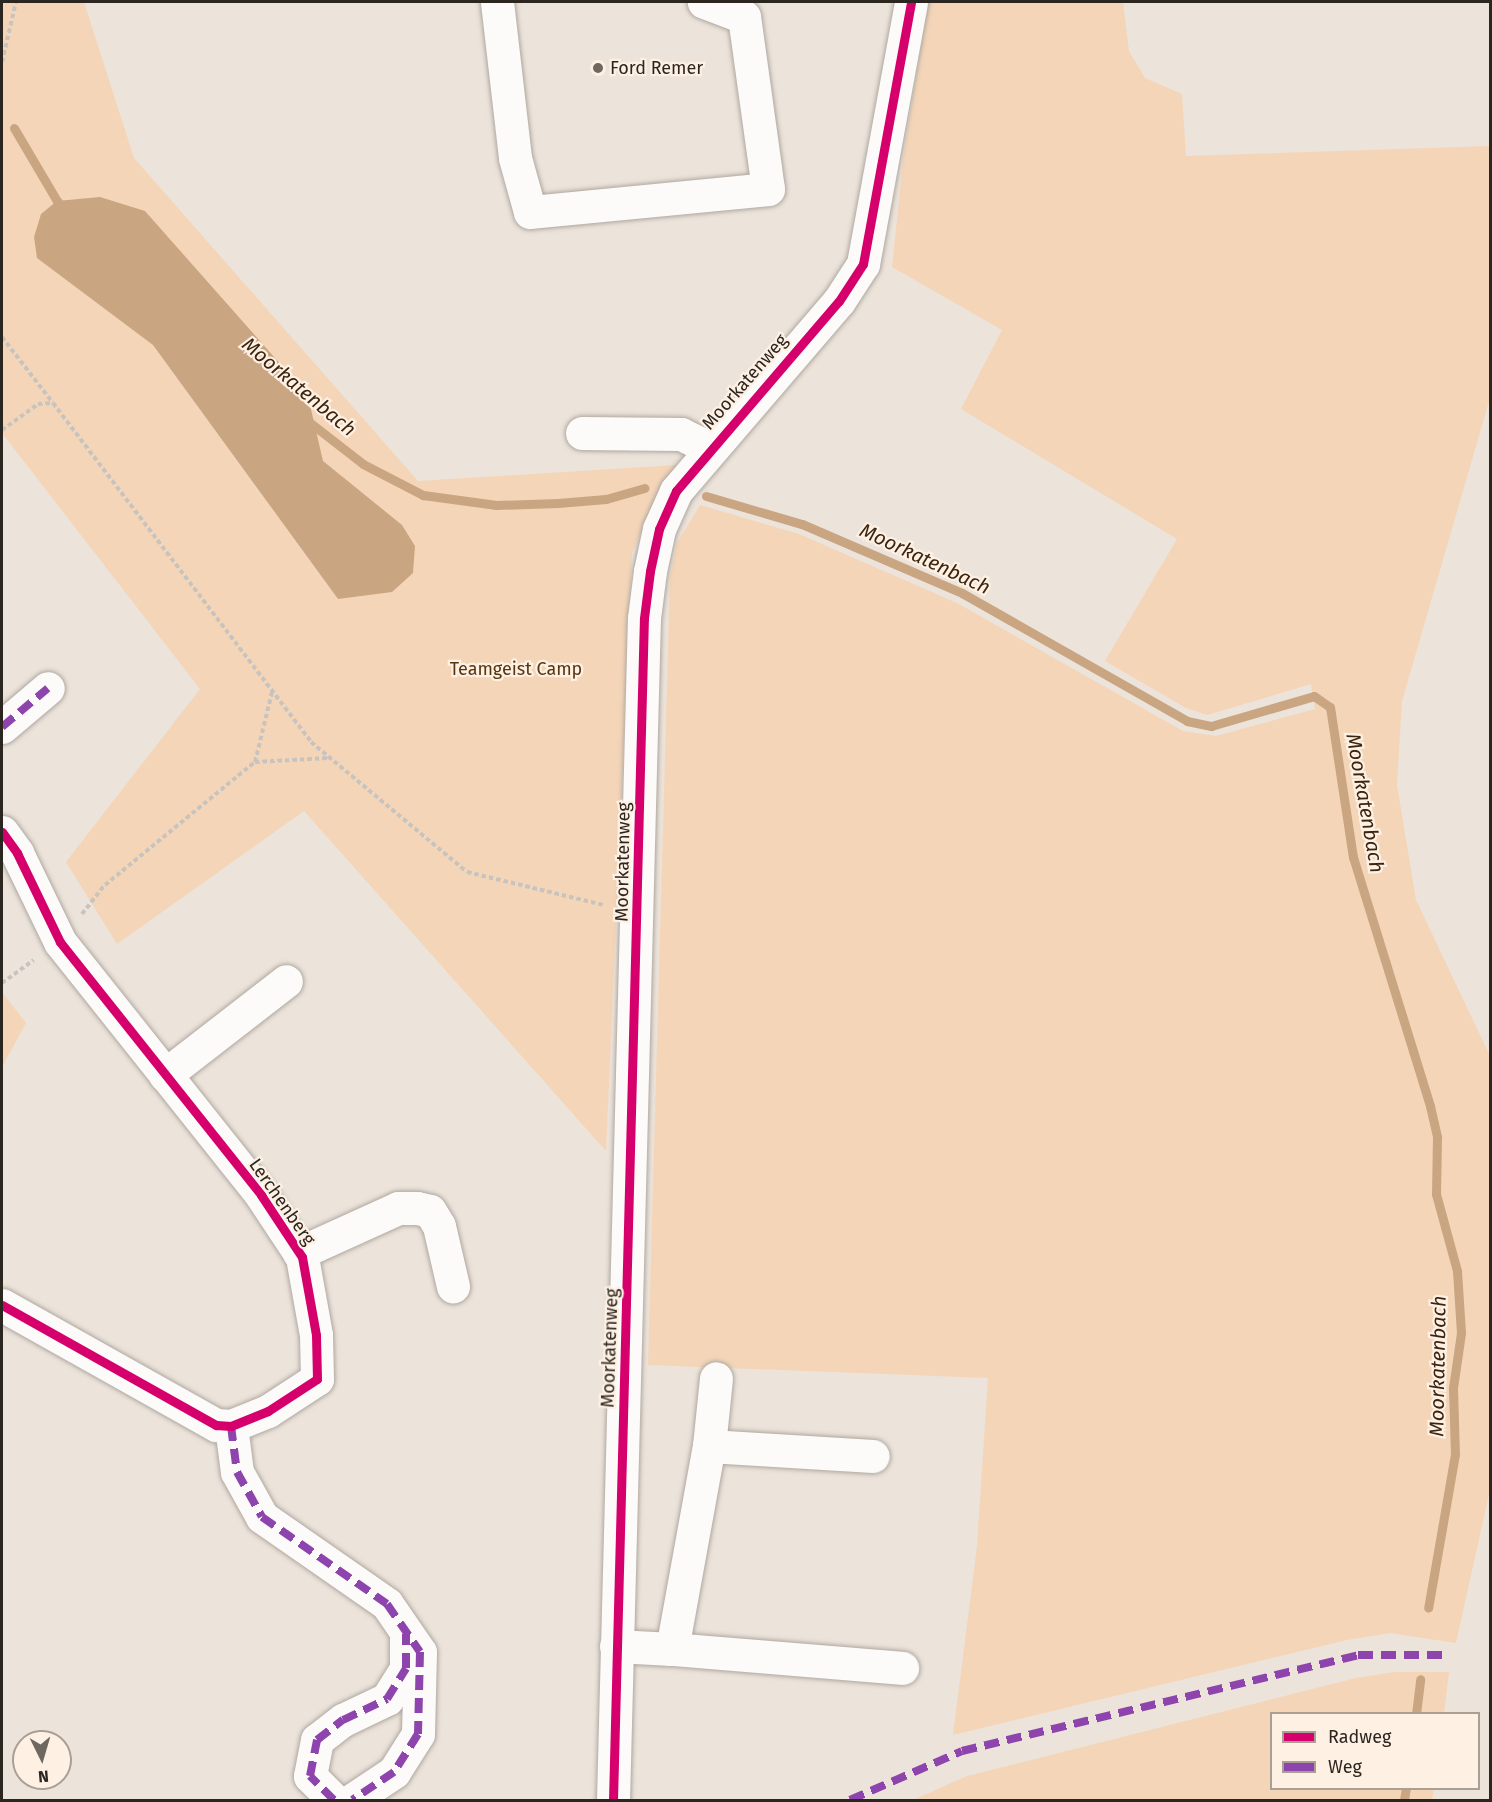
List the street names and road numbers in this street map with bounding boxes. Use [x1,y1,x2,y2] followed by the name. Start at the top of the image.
[698,330,792,434] street label: Moorkatenweg
[611,802,635,922] street label: Moorkatenweg
[244,1155,320,1249] street label: Lerchenberg
[597,1288,623,1408] street label: Moorkatenweg

